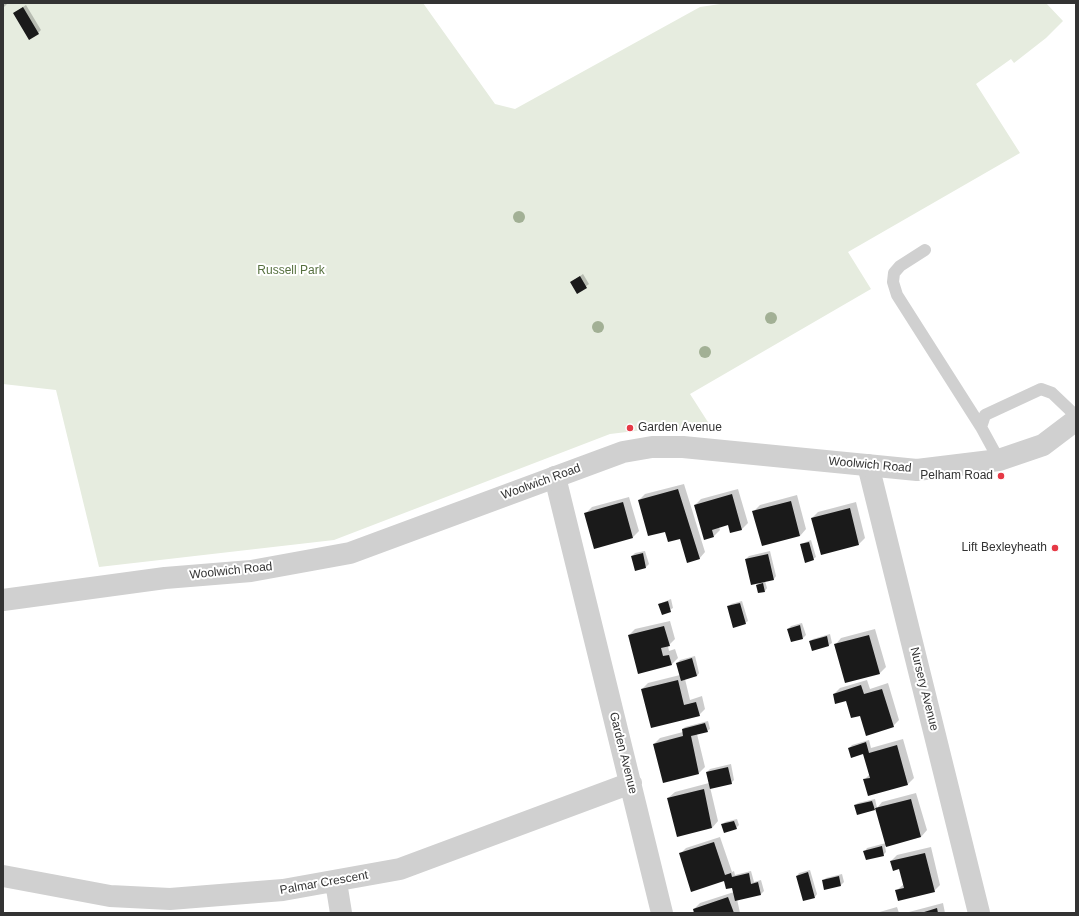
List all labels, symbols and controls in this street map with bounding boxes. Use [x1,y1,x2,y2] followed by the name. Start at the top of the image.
[257,264,325,278] park label: Russell Park
[638,421,722,435] place label: Garden Avenue
[625,423,635,433] marker: Garden Avenue
[828,454,912,476] street label: Woolwich Road
[499,461,583,503] street label: Woolwich Road
[920,469,993,483] place label: Pelham Road
[996,471,1006,481] marker: Pelham Road
[962,541,1047,555] place label: Lift Bexleyheath
[1050,543,1060,553] marker: Lift Bexleyheath
[189,559,273,583] street label: Woolwich Road
[907,646,941,732] street label: Nursery Avenue
[606,711,640,795] street label: Garden Avenue
[279,868,369,898] street label: Palmar Crescent

